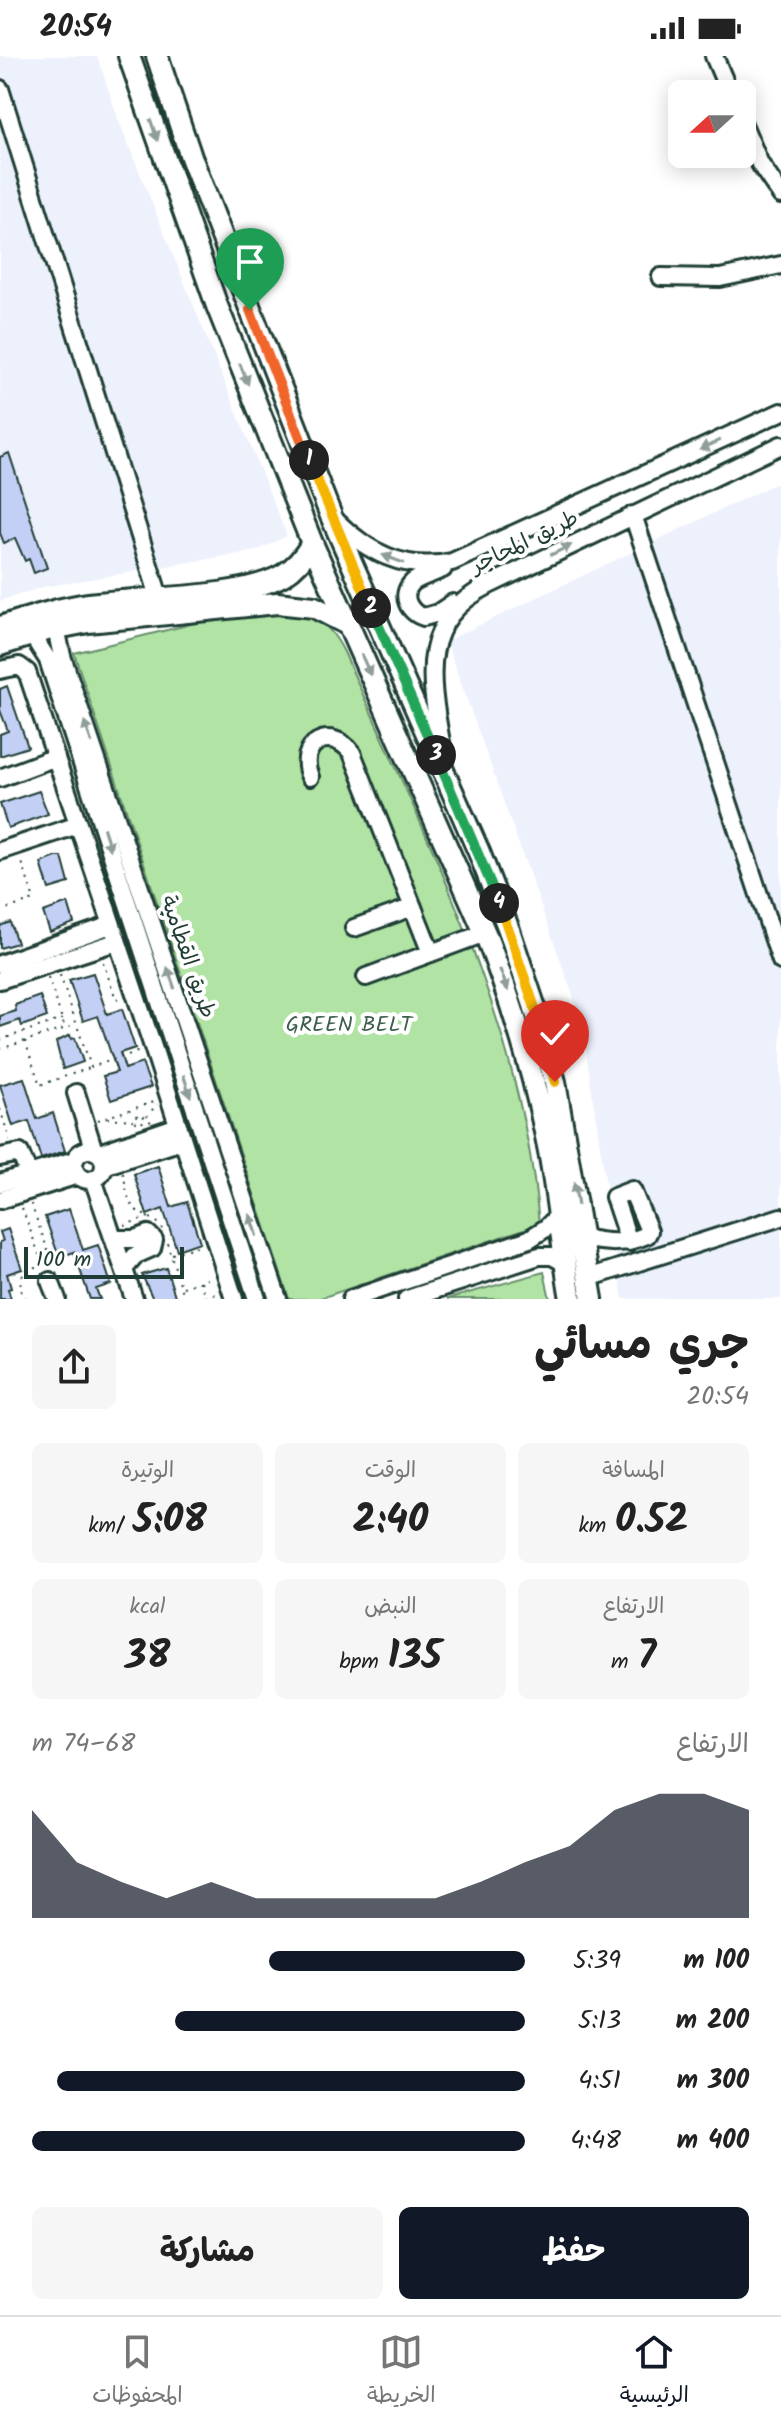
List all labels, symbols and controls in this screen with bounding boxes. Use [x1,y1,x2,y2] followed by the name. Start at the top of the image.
[40,4,112,52] text: 20:54
[668,80,756,168] north arrow
[668,80,756,168] map controls
[148,118,160,142] one-way arrow
[216,228,284,310] pin
[228,240,272,284] icon: arrive
[238,362,251,386] one-way arrow
[698,438,722,452] one-way arrow
[289,440,329,480] pin: 1
[306,442,312,477] text: 1
[463,502,585,585] street label: طريق المحاجر
[549,543,572,557] one-way arrow
[381,552,405,565] one-way arrow
[351,588,391,628] pin: 2
[365,590,377,625] text: 2
[359,654,372,677] one-way arrow
[81,720,93,744] one-way arrow
[416,735,456,775] pin: 3
[430,737,442,772] text: 3
[101,827,114,851] one-way arrow
[479,883,519,923] pin: 4
[493,885,505,920] text: 4
[150,891,224,1023] street label: طريق القطامية
[165,966,177,990] one-way arrow
[497,968,510,992] one-way arrow
[521,1000,589,1082] pin
[286,1008,414,1043] park label: GREEN BELT
[533,1012,577,1056] icon: check
[181,1074,194,1098] one-way arrow
[569,1181,581,1206] one-way arrow
[247,1213,259,1237] one-way arrow
[24,1243,184,1279] scale bar
[36,1243,91,1278] text: 100 m
[534,1311,749,1381] text: جري مسائي
[32,1325,116,1409] button: share
[686,1376,749,1418] text: 20:54
[121,1454,174,1489] text: الوتيرة
[365,1454,416,1489] text: الوقت
[602,1454,665,1489] text: المسافة
[133,1489,207,1553] text: 5:08
[353,1489,428,1553] text: 2:40
[615,1489,689,1553] text: 0.52
[88,1509,133,1544] text: /km
[578,1509,615,1544] text: km
[130,1590,165,1625] text: kcal
[364,1590,417,1625] text: النبض
[603,1590,664,1625] text: الارتفاع
[125,1625,170,1689] text: 38
[388,1625,442,1689] text: 135
[637,1625,656,1689] text: 7
[339,1645,388,1680] text: bpm
[611,1645,637,1680] text: m
[32,1723,135,1765] text: 68–74 m
[676,1724,749,1766] text: الارتفاع
[573,1940,621,1982] text: 5:39
[683,1940,749,1982] text: 100 m
[578,2000,621,2042] text: 5:13
[676,2000,749,2042] text: 200 m
[578,2060,621,2102] text: 4:51
[677,2060,749,2102] text: 300 m
[570,2120,621,2162] text: 4:48
[677,2120,749,2162] text: 400 m
[32,2207,383,2299] button: مشاركة
[399,2207,749,2299] button: حفظ
[92,2330,183,2414] tab: المحفوظات
[367,2330,436,2414] tab: الخريطة
[620,2330,689,2414] tab: الرئيسية

